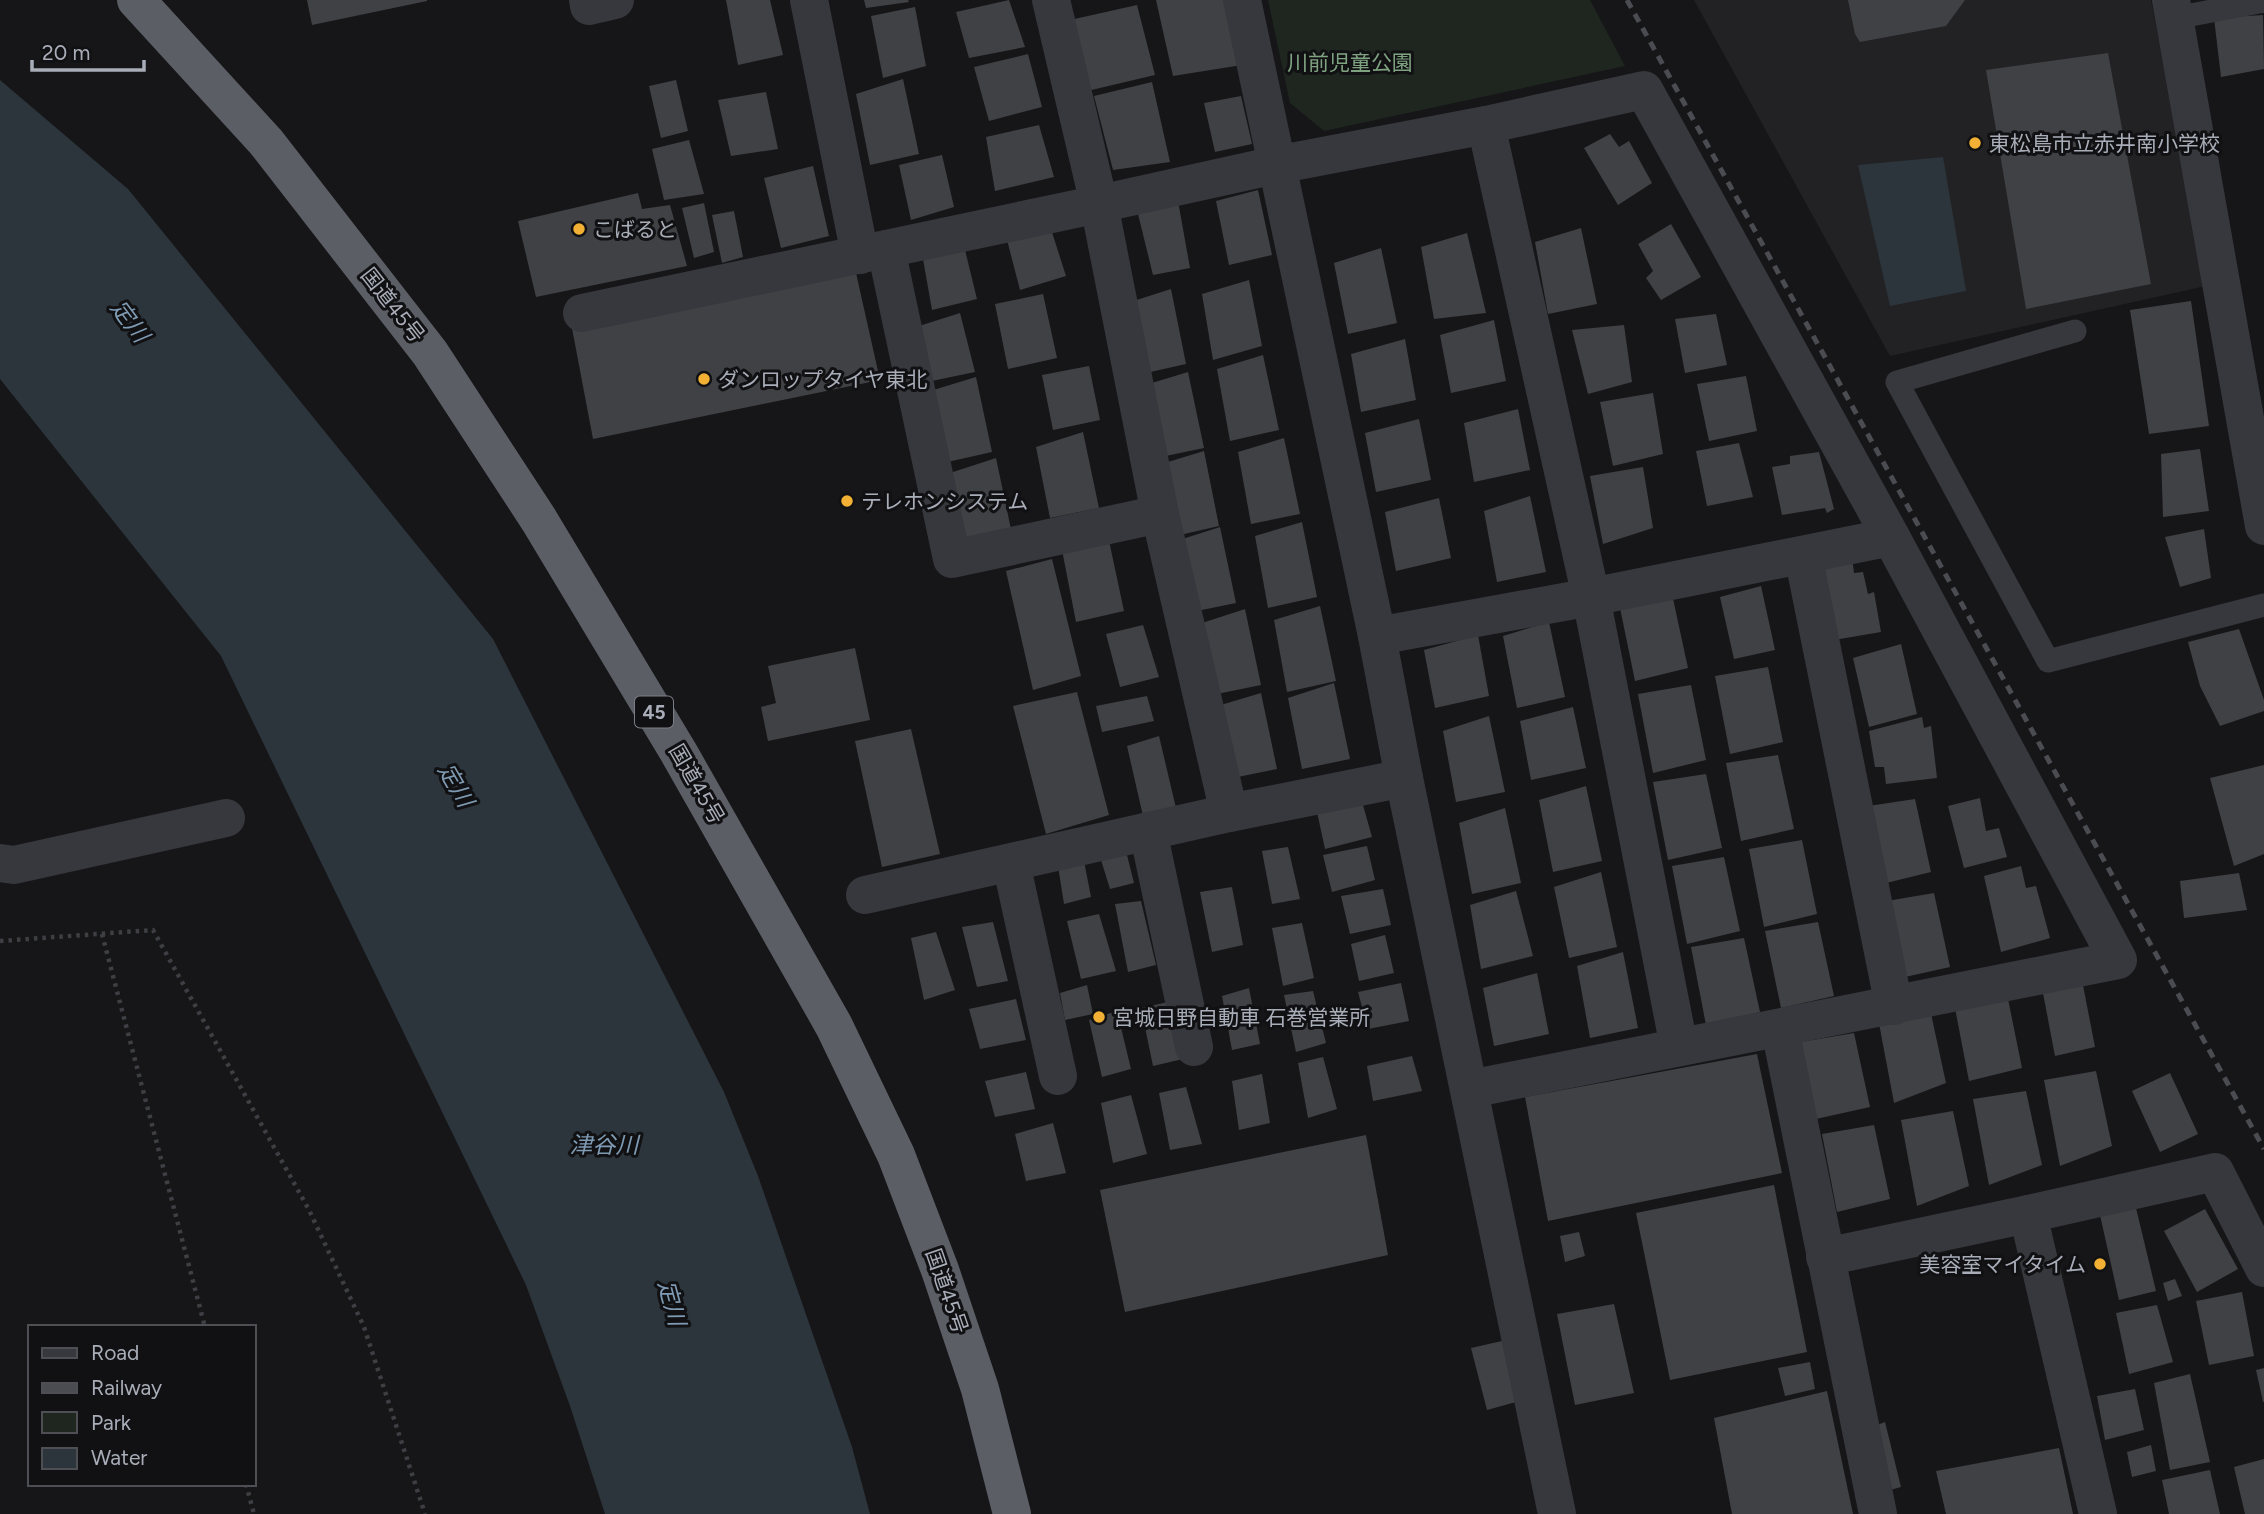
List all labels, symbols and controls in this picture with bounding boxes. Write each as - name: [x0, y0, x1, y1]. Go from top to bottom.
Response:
- scale bar: [32, 28, 144, 72]
- text: 20 m: [42, 40, 90, 65]
- park label: 川前児童公園: [1287, 50, 1413, 75]
- place label: 東松島市立赤井南小学校: [1989, 131, 2220, 156]
- marker: 東松島市立赤井南小学校: [1967, 135, 1983, 151]
- place label: こばると: [593, 217, 677, 242]
- marker: こばると: [571, 221, 587, 237]
- street label: 国道45号: [356, 263, 430, 347]
- water label: 定川: [105, 294, 157, 350]
- place label: ダンロップタイヤ東北: [718, 367, 927, 392]
- marker: ダンロップタイヤ東北: [696, 371, 712, 387]
- place label: テレホンシステム: [861, 489, 1028, 514]
- marker: テレホンシステム: [839, 493, 855, 509]
- road number: 45: [635, 696, 673, 727]
- street label: 国道45号: [664, 740, 730, 828]
- water label: 定川: [432, 758, 481, 815]
- place label: 宮城日野自動車 石巻営業所: [1113, 1005, 1370, 1030]
- marker: 宮城日野自動車 石巻営業所: [1091, 1009, 1107, 1025]
- water label: 津谷川: [570, 1131, 642, 1159]
- street label: 国道45号: [921, 1245, 973, 1337]
- place label: 美容室マイタイム: [1919, 1252, 2086, 1277]
- marker: 美容室マイタイム: [2092, 1256, 2108, 1272]
- water label: 定川: [653, 1277, 692, 1332]
- legend: [28, 1325, 256, 1486]
- text: Road: [91, 1340, 139, 1365]
- text: Railway: [91, 1375, 162, 1400]
- text: Park: [91, 1410, 132, 1435]
- text: Water: [91, 1445, 147, 1470]

